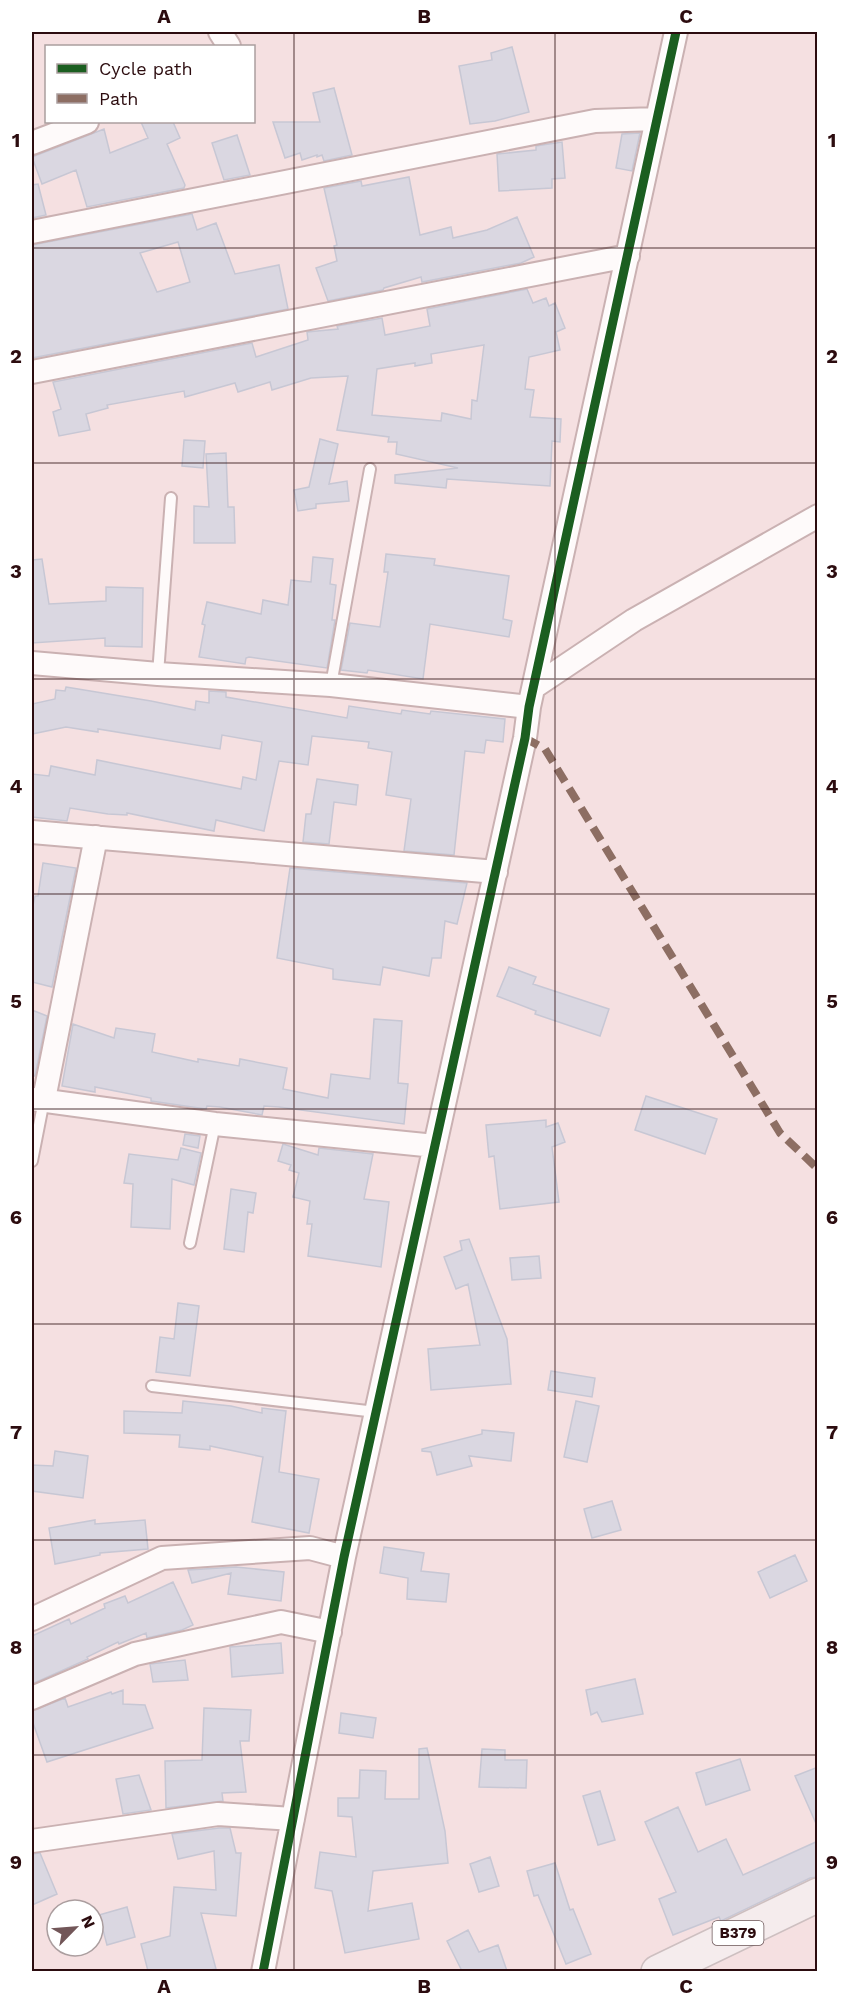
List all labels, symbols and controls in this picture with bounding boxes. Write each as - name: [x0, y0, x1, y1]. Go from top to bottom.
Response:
- text: A: [157, 4, 171, 28]
- text: B: [417, 4, 431, 28]
- text: C: [679, 4, 693, 28]
- legend: [45, 45, 255, 123]
- text: Cycle path: [99, 58, 193, 79]
- text: Path: [99, 88, 139, 109]
- text: 1: [12, 128, 20, 152]
- text: 1: [828, 128, 836, 152]
- text: 2: [10, 344, 22, 368]
- text: 2: [826, 344, 838, 368]
- text: 3: [10, 559, 22, 583]
- text: 3: [826, 559, 838, 583]
- text: 4: [10, 774, 23, 798]
- text: 4: [826, 774, 839, 798]
- text: 5: [10, 989, 22, 1013]
- text: 5: [826, 989, 838, 1013]
- text: 6: [10, 1205, 22, 1229]
- text: 6: [826, 1205, 838, 1229]
- text: 7: [10, 1420, 22, 1444]
- text: 7: [826, 1420, 838, 1444]
- text: 8: [10, 1635, 22, 1659]
- text: 8: [826, 1635, 838, 1659]
- text: 9: [10, 1850, 22, 1874]
- text: 9: [826, 1850, 838, 1874]
- north arrow: [45, 1898, 105, 1958]
- text: N: [77, 1912, 99, 1931]
- road number: B379: [712, 1921, 764, 1945]
- text: A: [157, 1974, 171, 1998]
- text: B: [417, 1974, 431, 1998]
- text: C: [679, 1974, 693, 1998]

